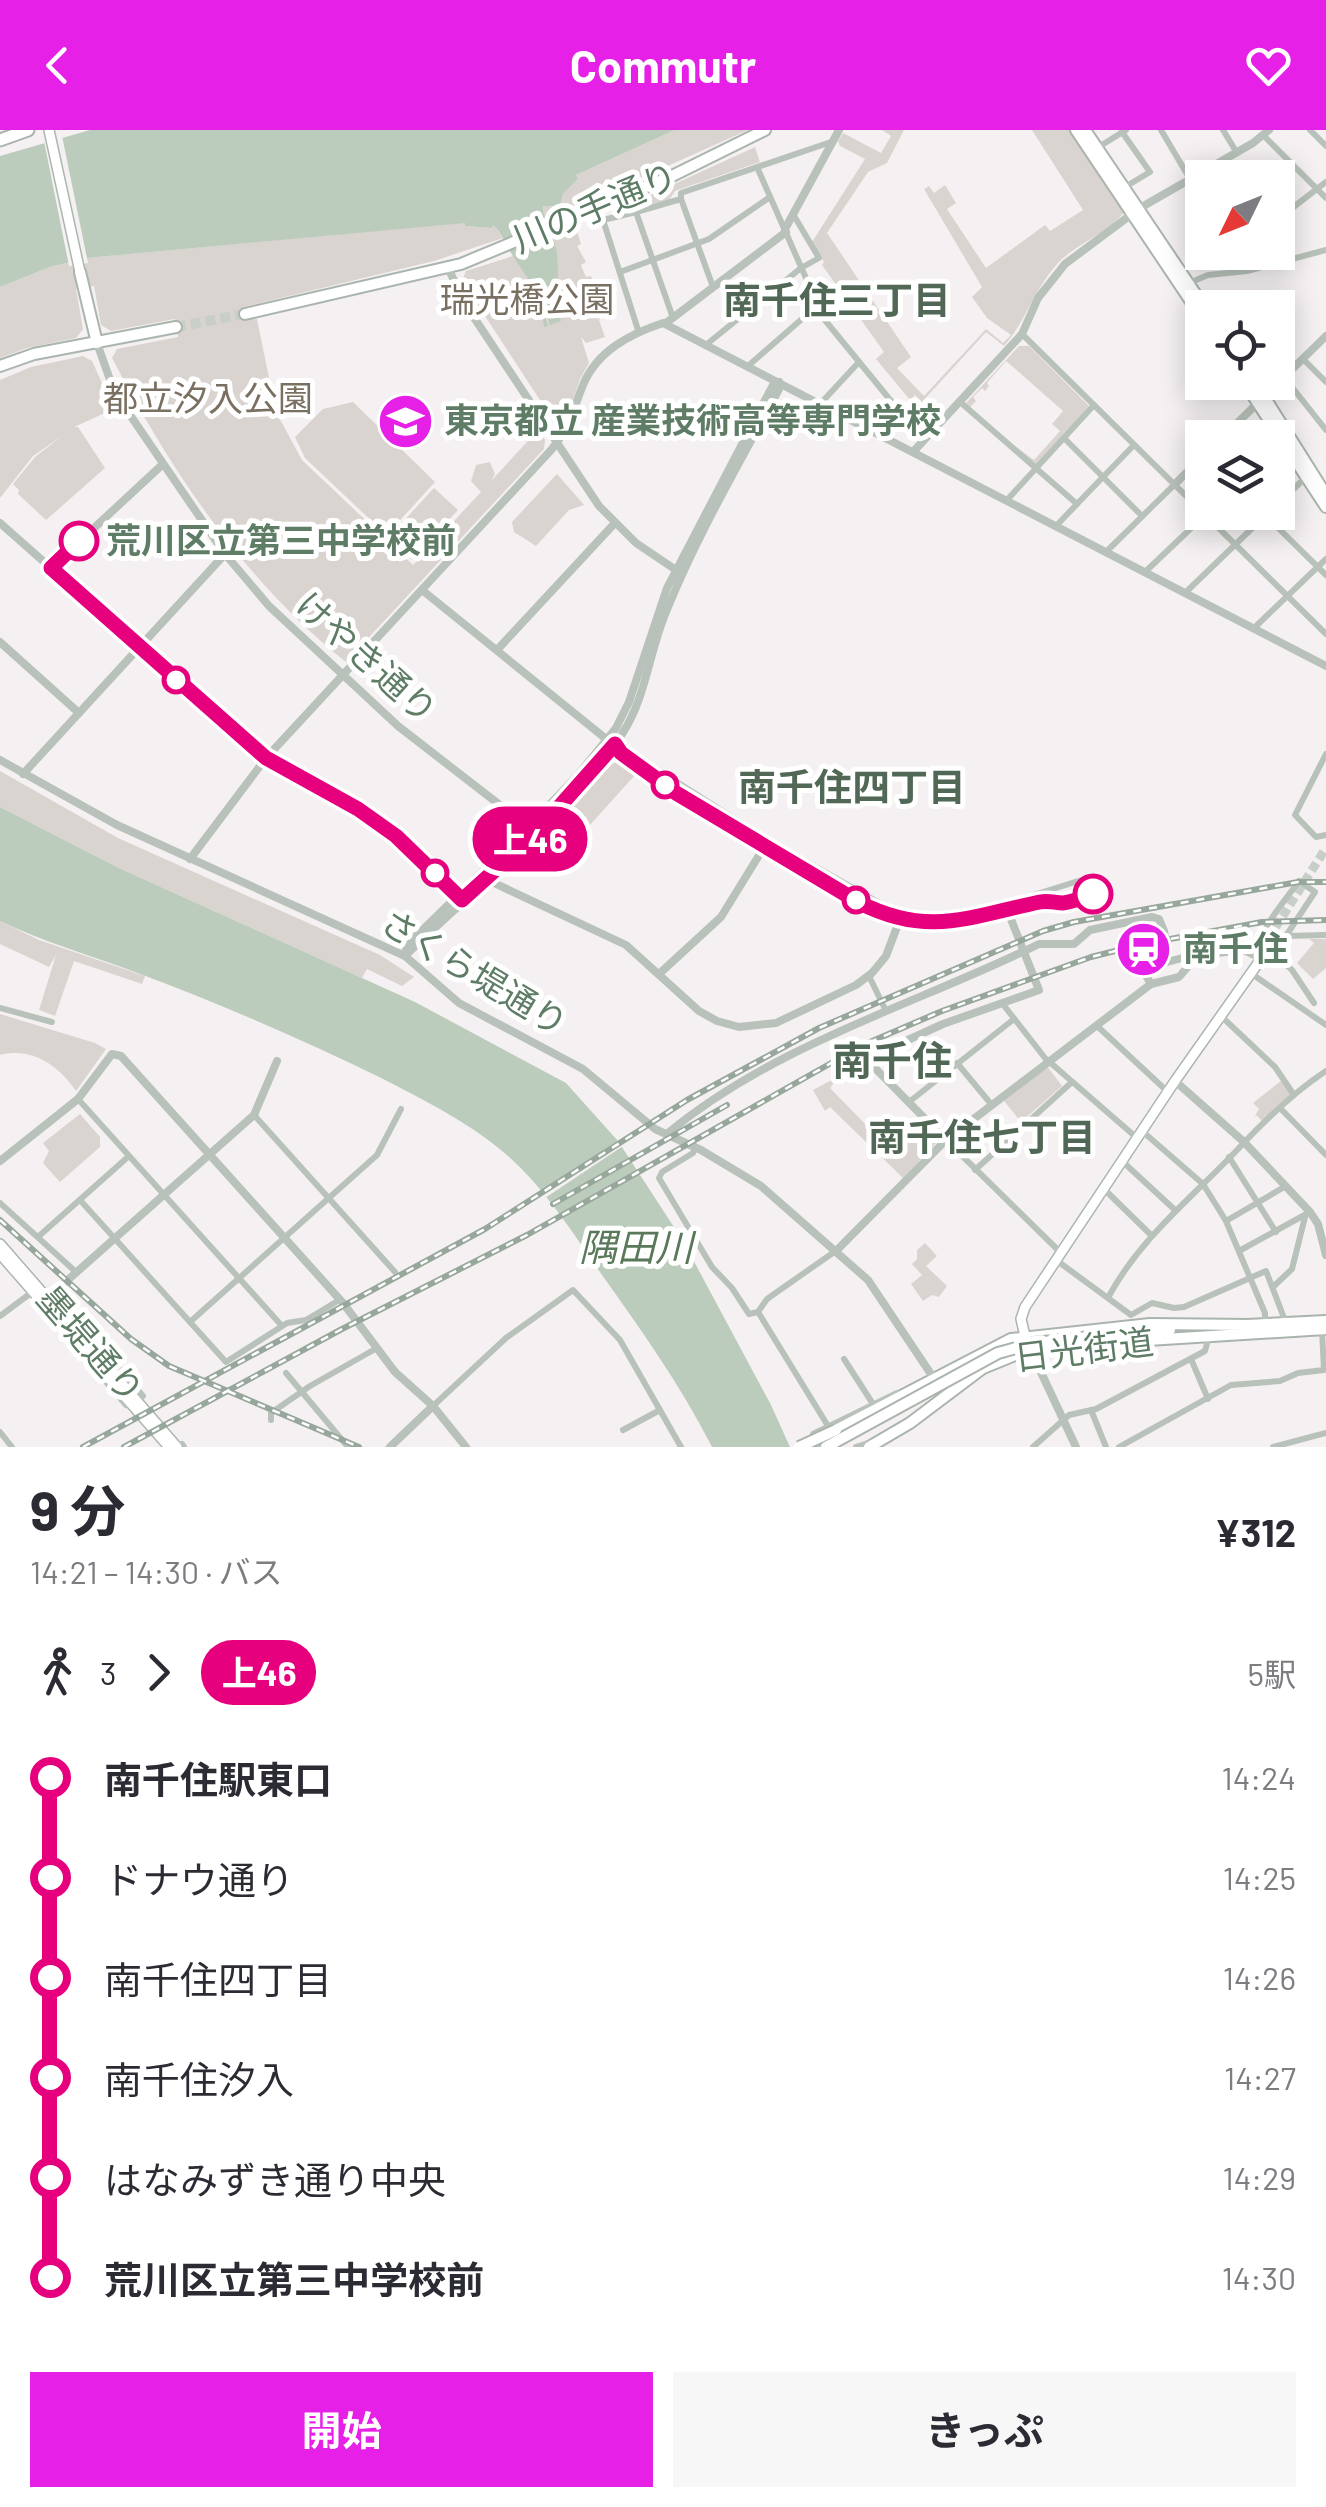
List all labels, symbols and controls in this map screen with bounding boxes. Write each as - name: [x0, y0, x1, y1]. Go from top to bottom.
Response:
- icon: back: [30, 38, 85, 93]
- text: Commutr: [570, 38, 756, 92]
- icon: heart: [1241, 38, 1296, 93]
- street label: 川の手通り: [505, 153, 683, 260]
- north arrow: [1185, 160, 1295, 270]
- map controls: [1185, 160, 1295, 530]
- district label: 南千住三丁目: [723, 276, 951, 322]
- park label: 瑞光橋公園: [439, 277, 615, 319]
- button: locate: [1185, 290, 1295, 400]
- park label: 都立汐入公園: [103, 376, 313, 418]
- school or university icon: 東京都立 産業技術高等専門学校: [375, 391, 435, 451]
- place label: 東京都立 産業技術高等専門学校: [444, 398, 941, 440]
- button: layers: [1185, 420, 1295, 530]
- place label: 荒川区立第三中学校前: [106, 518, 456, 560]
- marker: 荒川区立第三中学校前: [60, 522, 98, 560]
- street label: けやき通り: [288, 582, 446, 731]
- unlabelled marker: [163, 667, 189, 693]
- district label: 南千住四丁目: [738, 763, 966, 809]
- unlabelled marker: [652, 772, 678, 798]
- line badge: 上46: [472, 806, 588, 872]
- text: 上46: [493, 818, 567, 860]
- unlabelled marker: [422, 860, 448, 886]
- unlabelled marker: [1074, 875, 1112, 913]
- unlabelled marker: [843, 887, 869, 913]
- street label: さくら堤通り: [374, 899, 576, 1043]
- station icon: 南千住: [1114, 919, 1174, 979]
- place label: 南千住: [1183, 926, 1288, 968]
- district label: 南千住: [832, 1035, 952, 1083]
- district label: 南千住七丁目: [868, 1113, 1096, 1159]
- water label: 隅田川: [579, 1223, 697, 1269]
- street label: 墨堤通り: [30, 1277, 153, 1410]
- street label: 日光街道: [1012, 1319, 1156, 1377]
- text: 9 分: [30, 1476, 125, 1542]
- text: ¥312: [1215, 1509, 1296, 1555]
- text: 14:21 – 14:30 · バス: [30, 1552, 283, 1590]
- icon: walk: [30, 1645, 85, 1700]
- icon: forward: [131, 1645, 186, 1700]
- text: 上46: [221, 1651, 296, 1693]
- text: 3: [100, 1653, 116, 1691]
- text: 5駅: [1248, 1654, 1296, 1692]
- text: 南千住駅東口: [104, 1756, 332, 1802]
- text: 14:24: [1222, 1758, 1296, 1796]
- text: ドナウ通り: [104, 1856, 294, 1902]
- text: 14:25: [1223, 1858, 1296, 1896]
- text: 南千住四丁目: [104, 1956, 332, 2002]
- text: 14:26: [1223, 1958, 1296, 1996]
- text: 南千住汐入: [104, 2056, 294, 2102]
- text: 14:27: [1224, 2058, 1296, 2096]
- text: はなみずき通り中央: [104, 2156, 446, 2202]
- text: 14:29: [1222, 2158, 1296, 2196]
- text: 荒川区立第三中学校前: [104, 2256, 484, 2302]
- text: 14:30: [1222, 2258, 1296, 2296]
- button: 開始: [30, 2372, 653, 2487]
- button: きっぷ: [673, 2372, 1296, 2487]

